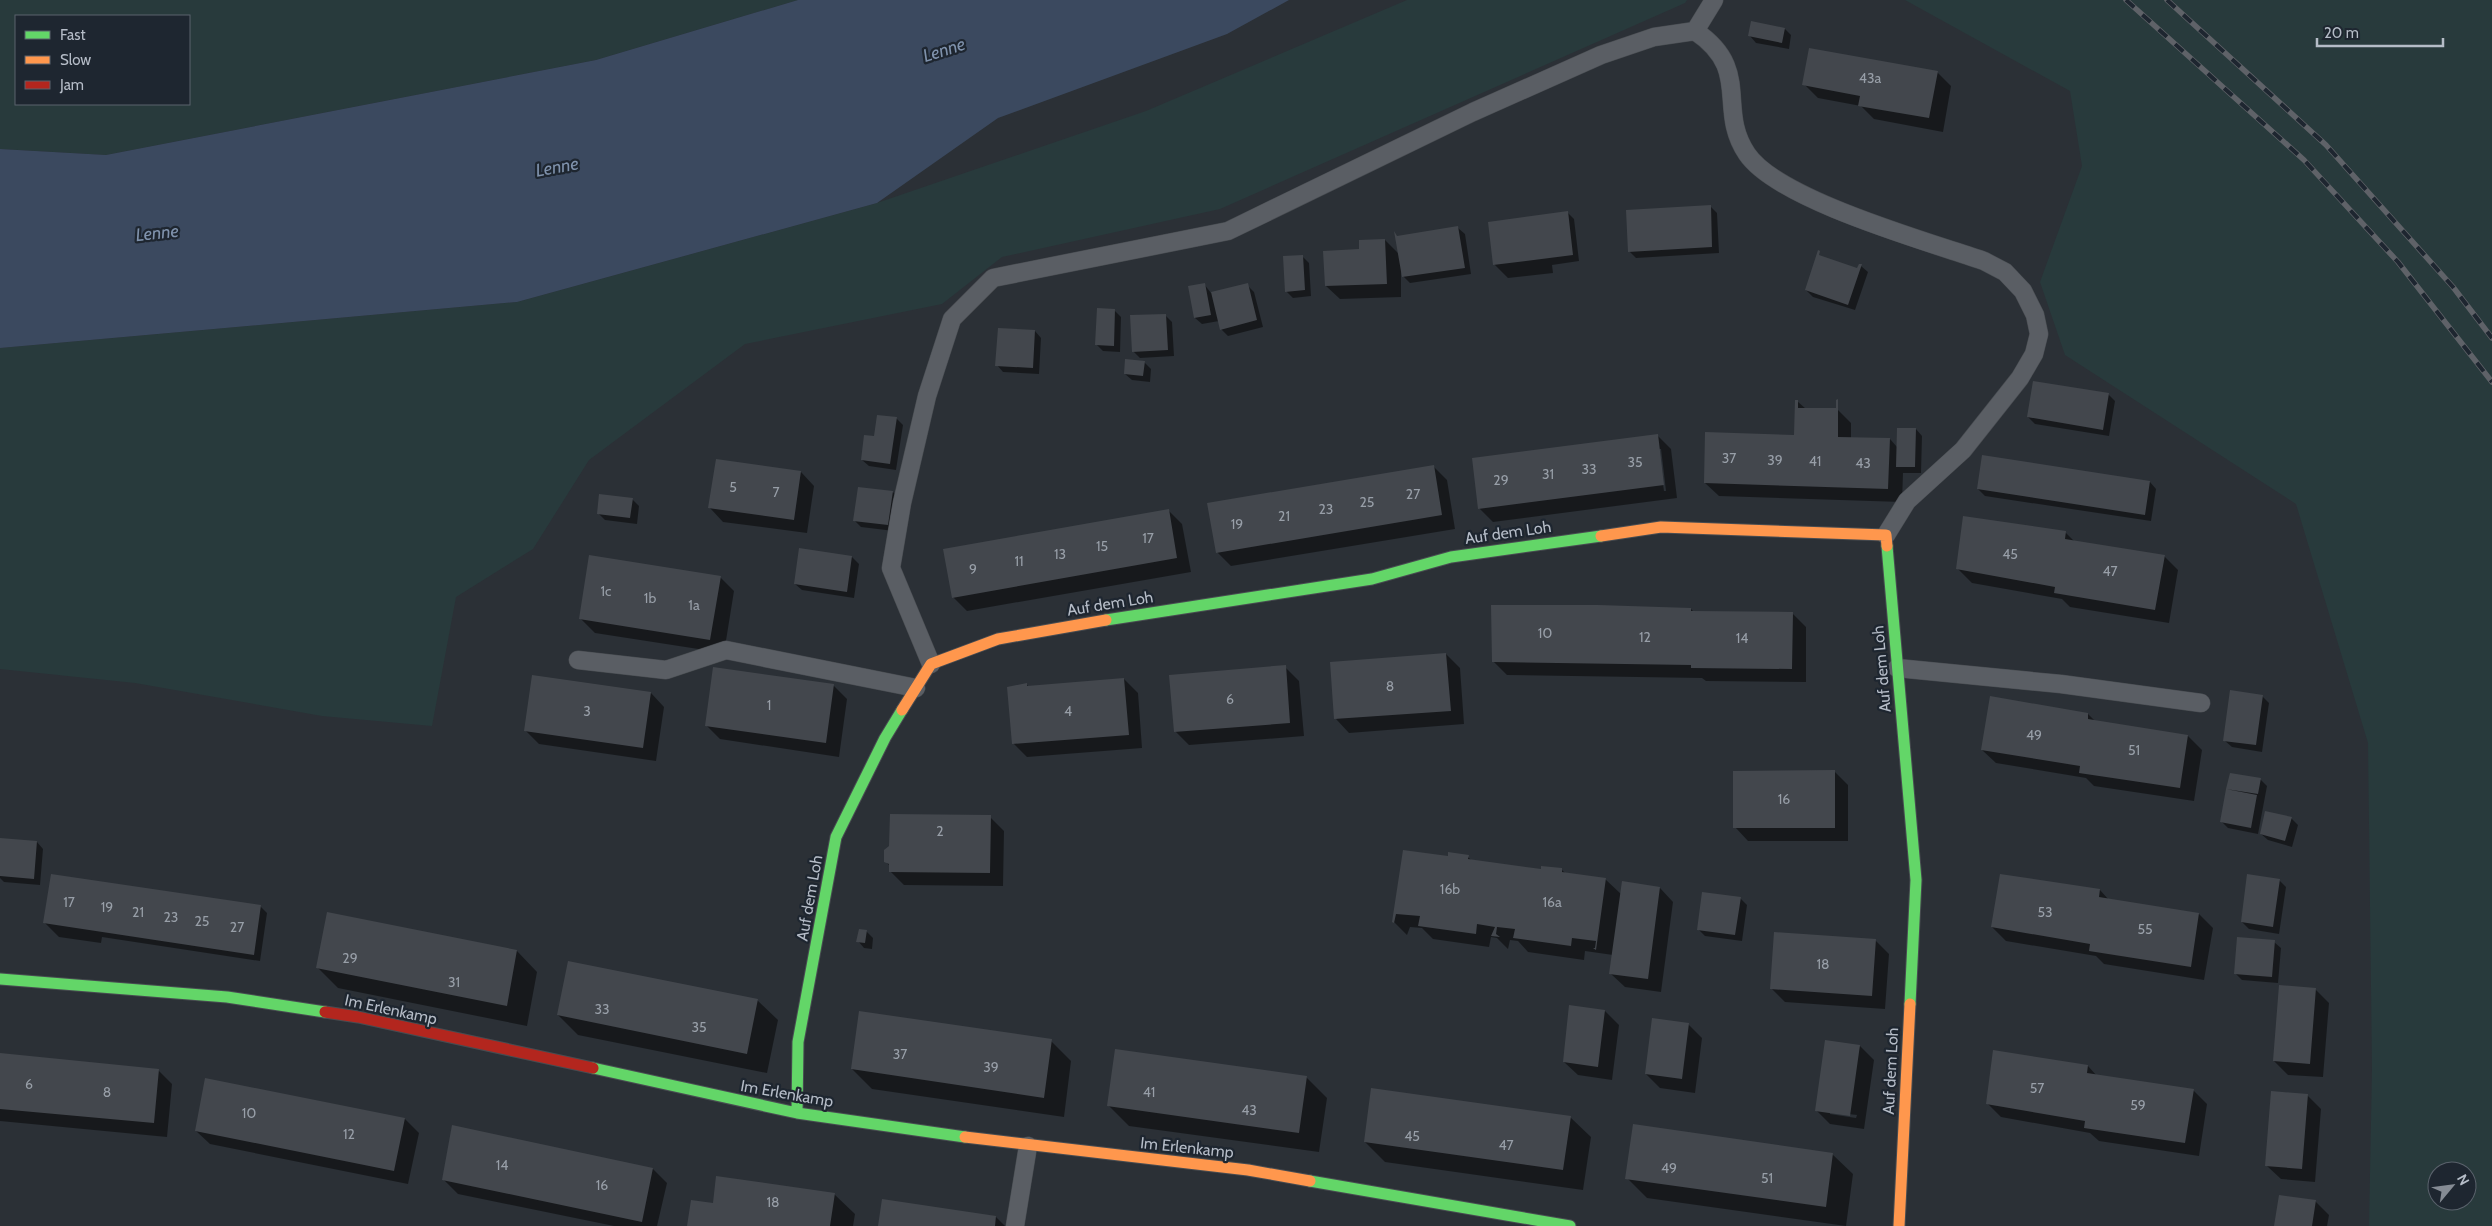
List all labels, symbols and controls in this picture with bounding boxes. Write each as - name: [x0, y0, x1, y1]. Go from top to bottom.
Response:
- legend: [15, 15, 190, 105]
- scale bar: [2317, 15, 2443, 47]
- text: 20 m: [2324, 24, 2359, 42]
- text: Fast: [60, 26, 85, 44]
- water label: Lenne: [920, 33, 968, 67]
- text: Slow: [60, 51, 91, 69]
- house number: 43a: [1859, 69, 1881, 87]
- text: Jam: [59, 76, 84, 94]
- water label: Lenne: [534, 152, 580, 182]
- water label: Lenne: [134, 220, 180, 246]
- house number: 37: [1722, 449, 1736, 467]
- house number: 39: [1767, 451, 1783, 469]
- house number: 41: [1809, 452, 1821, 470]
- house number: 35: [1627, 453, 1643, 471]
- house number: 43: [1855, 454, 1871, 472]
- house number: 33: [1581, 460, 1597, 478]
- house number: 31: [1542, 465, 1554, 483]
- house number: 29: [1493, 471, 1509, 489]
- house number: 5: [729, 478, 737, 496]
- house number: 7: [772, 483, 780, 501]
- house number: 27: [1406, 485, 1420, 503]
- house number: 25: [1360, 493, 1374, 511]
- house number: 23: [1319, 500, 1333, 518]
- house number: 21: [1278, 507, 1290, 525]
- house number: 19: [1231, 515, 1243, 533]
- street label: Auf dem Loh: [1464, 517, 1552, 548]
- house number: 17: [1142, 529, 1154, 547]
- house number: 15: [1096, 537, 1108, 555]
- house number: 13: [1054, 545, 1066, 563]
- house number: 45: [2002, 545, 2018, 563]
- house number: 11: [1014, 552, 1024, 570]
- house number: 9: [969, 560, 977, 578]
- house number: 47: [2102, 562, 2118, 580]
- house number: 1c: [601, 582, 611, 600]
- street label: Auf dem Loh: [1066, 587, 1155, 620]
- house number: 1b: [644, 589, 656, 607]
- house number: 1a: [688, 596, 700, 614]
- house number: 10: [1538, 624, 1552, 642]
- street label: Auf dem Loh: [1868, 625, 1895, 713]
- house number: 12: [1639, 628, 1651, 646]
- house number: 14: [1736, 629, 1748, 647]
- house number: 8: [1386, 677, 1394, 695]
- house number: 6: [1226, 690, 1234, 708]
- house number: 1: [767, 696, 771, 714]
- house number: 3: [583, 702, 591, 720]
- house number: 4: [1064, 702, 1072, 720]
- house number: 49: [2026, 726, 2042, 744]
- house number: 51: [2128, 741, 2140, 759]
- house number: 16: [1778, 790, 1790, 808]
- house number: 2: [936, 822, 944, 840]
- street label: Auf dem Loh: [793, 854, 826, 943]
- house number: 16b: [1440, 880, 1460, 898]
- house number: 17: [63, 893, 75, 911]
- house number: 16a: [1542, 893, 1562, 911]
- house number: 19: [101, 898, 113, 916]
- house number: 21: [132, 903, 144, 921]
- house number: 53: [2037, 903, 2053, 921]
- house number: 23: [164, 908, 178, 926]
- house number: 25: [195, 912, 209, 930]
- house number: 27: [230, 918, 244, 936]
- house number: 55: [2137, 920, 2153, 938]
- house number: 29: [342, 949, 358, 967]
- house number: 18: [1816, 955, 1830, 973]
- house number: 31: [448, 973, 460, 991]
- street label: Im Erlenkamp: [343, 990, 439, 1029]
- house number: 33: [594, 1000, 610, 1018]
- house number: 35: [691, 1018, 707, 1036]
- street label: Auf dem Loh: [1879, 1027, 1902, 1115]
- house number: 37: [893, 1045, 907, 1063]
- house number: 39: [983, 1058, 999, 1076]
- house number: 6: [25, 1075, 33, 1093]
- street label: Im Erlenkamp: [739, 1076, 835, 1111]
- house number: 57: [2030, 1079, 2044, 1097]
- house number: 8: [103, 1083, 111, 1101]
- house number: 41: [1143, 1083, 1155, 1101]
- house number: 59: [2130, 1096, 2146, 1114]
- house number: 43: [1241, 1101, 1257, 1119]
- house number: 10: [242, 1104, 256, 1122]
- house number: 12: [343, 1125, 355, 1143]
- house number: 45: [1404, 1127, 1420, 1145]
- street label: Im Erlenkamp: [1139, 1133, 1235, 1162]
- house number: 47: [1498, 1136, 1514, 1154]
- house number: 14: [496, 1156, 508, 1174]
- house number: 49: [1661, 1159, 1677, 1177]
- north arrow: [2427, 1161, 2477, 1211]
- house number: 51: [1761, 1169, 1773, 1187]
- text: N: [2453, 1171, 2474, 1188]
- house number: 16: [596, 1176, 608, 1194]
- house number: 18: [766, 1193, 780, 1211]

